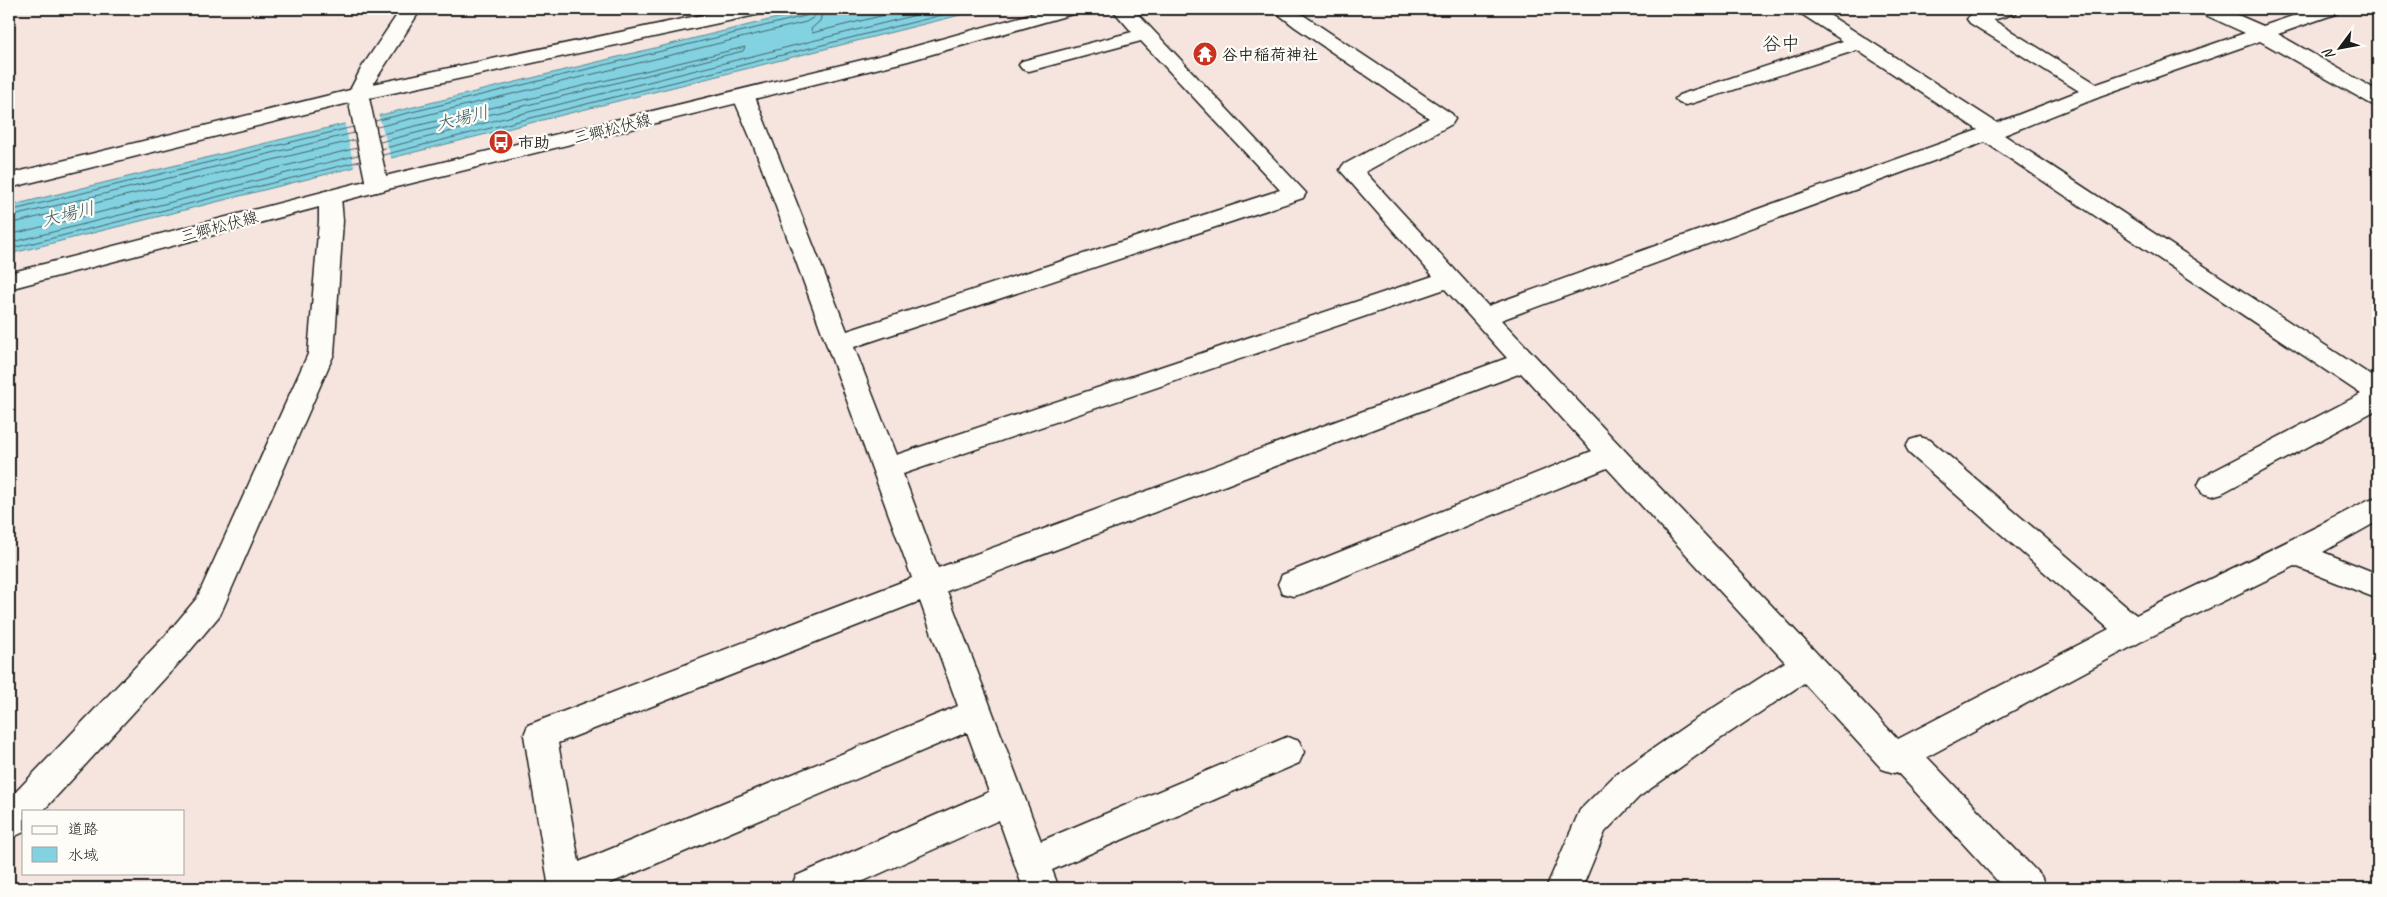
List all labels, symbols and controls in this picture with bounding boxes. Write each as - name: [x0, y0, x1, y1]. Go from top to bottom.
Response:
- north arrow: [2314, 22, 2364, 72]
- district label: 谷中: [1762, 32, 1800, 56]
- temple icon: 谷中稲荷神社: [1192, 41, 1218, 67]
- text: N: [2319, 44, 2339, 63]
- place label: 谷中稲荷神社: [1222, 45, 1318, 65]
- water label: 大場川: [433, 101, 491, 135]
- street label: 三郷松伏線: [571, 110, 653, 148]
- bus stop icon: 市助: [488, 129, 514, 155]
- place label: 市助: [518, 133, 550, 153]
- water label: 大場川: [39, 197, 97, 231]
- street label: 三郷松伏線: [178, 207, 260, 247]
- legend: [22, 810, 185, 874]
- text: 道路: [68, 820, 98, 839]
- text: 水域: [68, 846, 98, 865]

